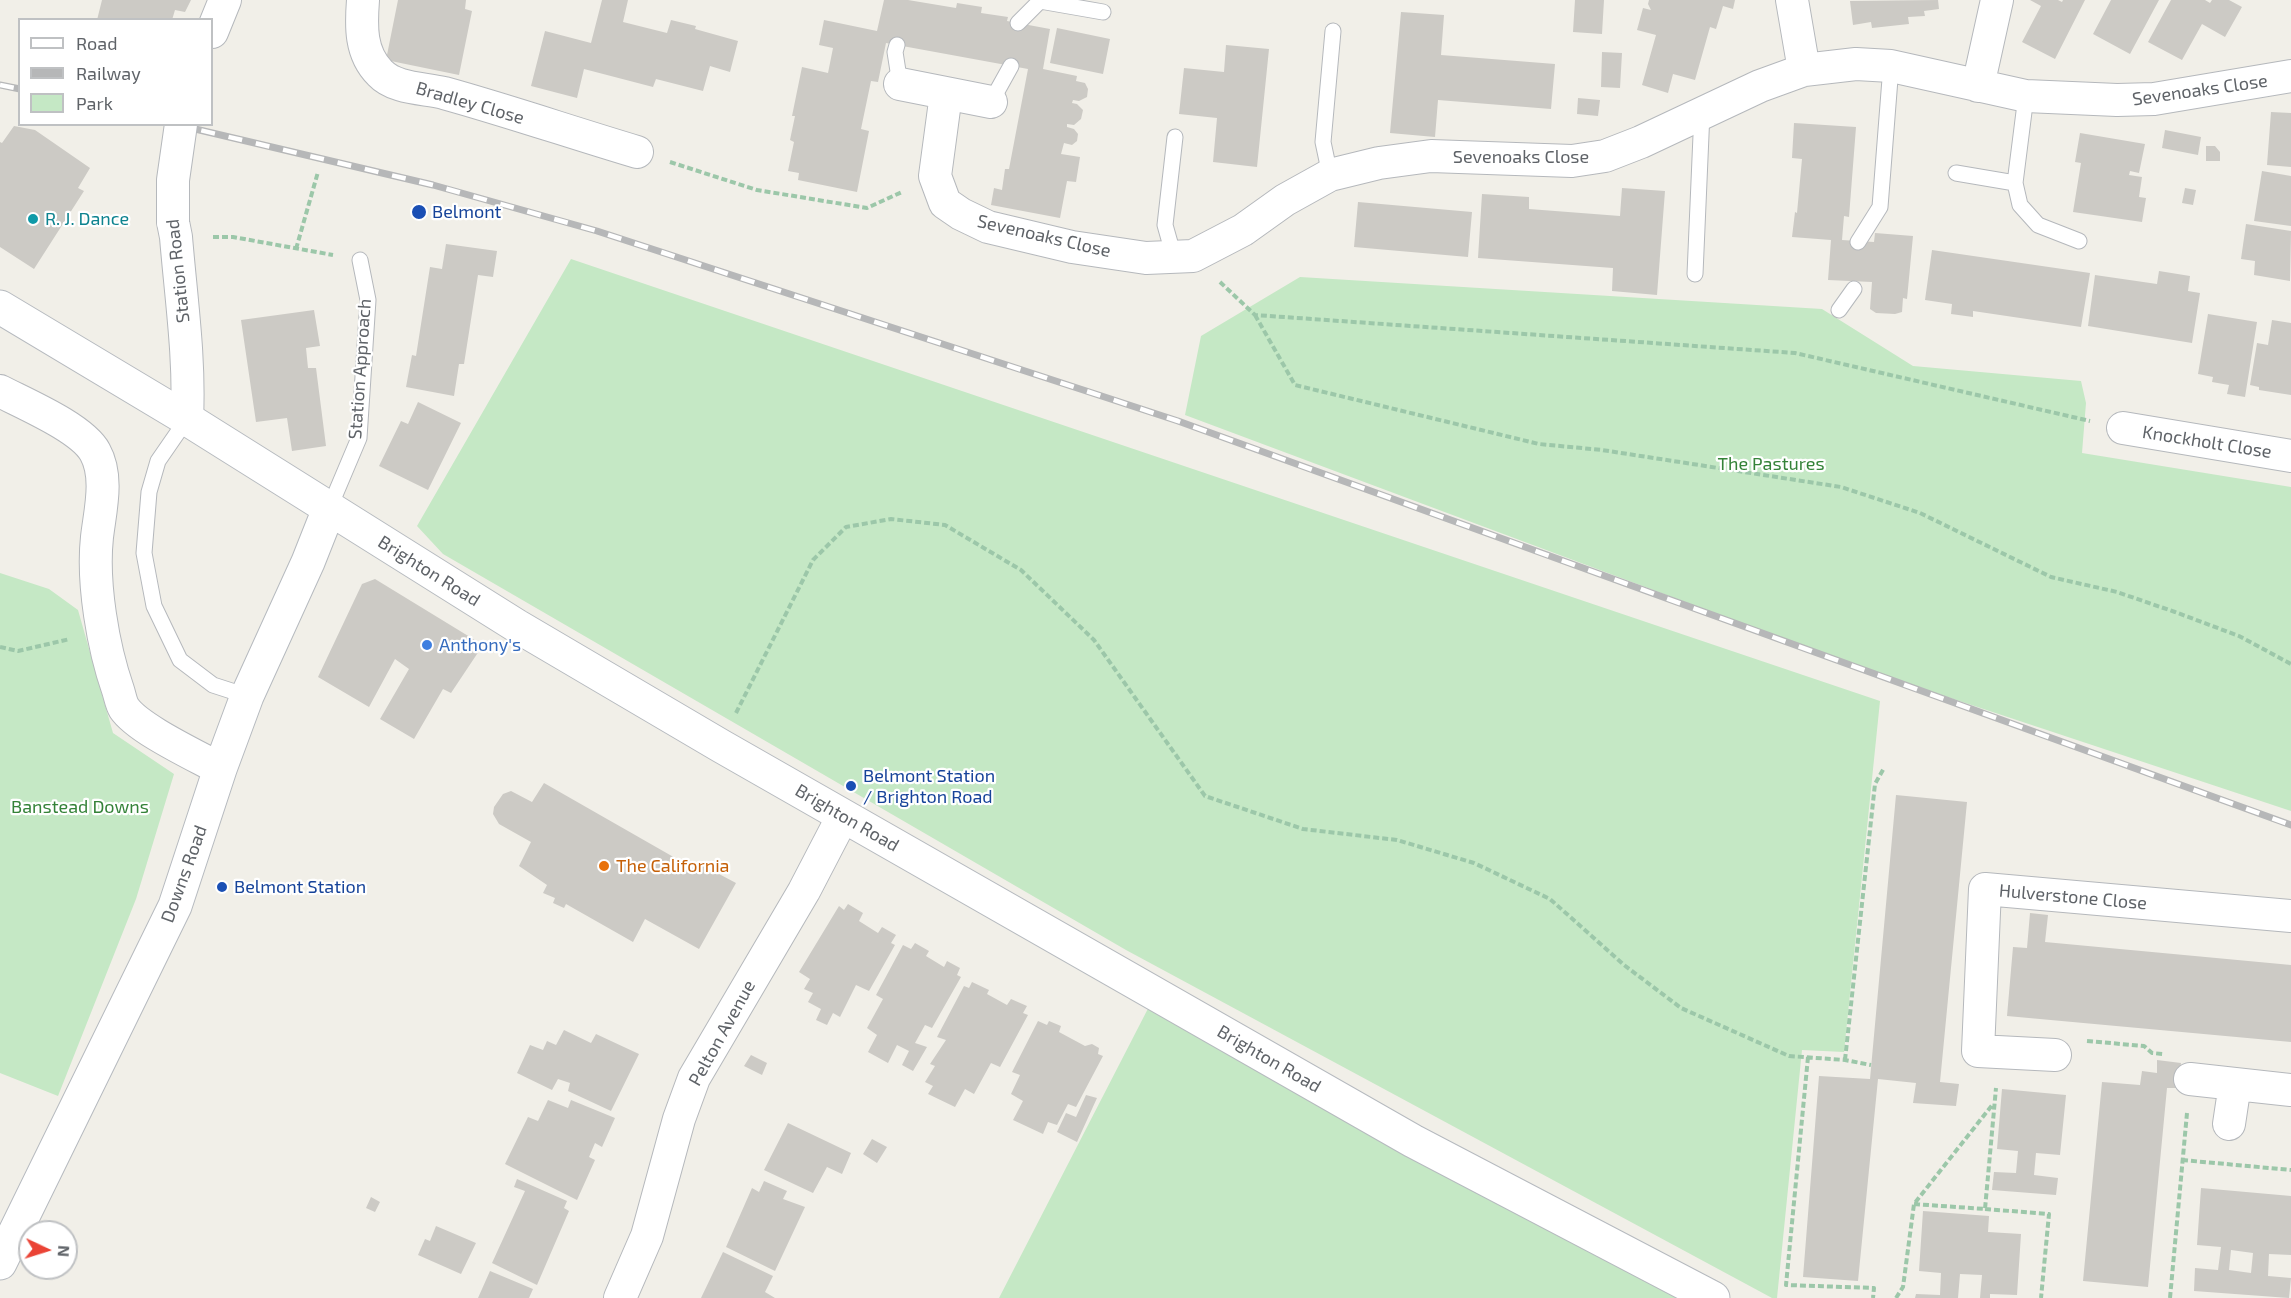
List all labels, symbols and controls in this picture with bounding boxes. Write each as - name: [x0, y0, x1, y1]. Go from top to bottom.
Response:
- legend: [18, 18, 213, 126]
- text: Road: [76, 32, 117, 54]
- text: Railway: [76, 62, 141, 84]
- street label: Sevenoaks Close: [2131, 70, 2269, 110]
- street label: Bradley Close: [413, 77, 527, 129]
- text: Park: [76, 92, 113, 114]
- street label: Sevenoaks Close: [1453, 146, 1589, 168]
- place label: Belmont: [432, 201, 501, 223]
- marker: Belmont: [410, 203, 428, 221]
- place label: R. J. Dance: [45, 208, 129, 230]
- street label: Sevenoaks Close: [975, 210, 1113, 262]
- marker: R. J. Dance: [26, 212, 40, 226]
- street label: Station Road: [162, 218, 194, 324]
- street label: Station Approach: [344, 298, 376, 440]
- street label: Knockholt Close: [2141, 421, 2273, 463]
- park label: The Pastures: [1717, 453, 1825, 475]
- street label: Brighton Road: [374, 531, 484, 611]
- place label: Anthony's: [439, 634, 521, 656]
- marker: Anthony's: [420, 638, 434, 652]
- place label: Belmont Station / Brighton Road: [863, 765, 995, 808]
- marker: Belmont Station / Brighton Road: [844, 779, 858, 793]
- street label: Brighton Road: [791, 780, 903, 856]
- park label: Banstead Downs: [11, 796, 149, 818]
- street label: Downs Road: [156, 822, 212, 926]
- place label: The California: [616, 855, 729, 877]
- marker: The California: [597, 859, 611, 873]
- place label: Belmont Station: [234, 876, 366, 898]
- marker: Belmont Station: [215, 880, 229, 894]
- street label: Hulverstone Close: [1998, 880, 2148, 914]
- street label: Pelton Avenue: [684, 976, 760, 1090]
- street label: Brighton Road: [1213, 1021, 1325, 1097]
- north arrow: [18, 1220, 78, 1280]
- text: N: [55, 1245, 74, 1258]

